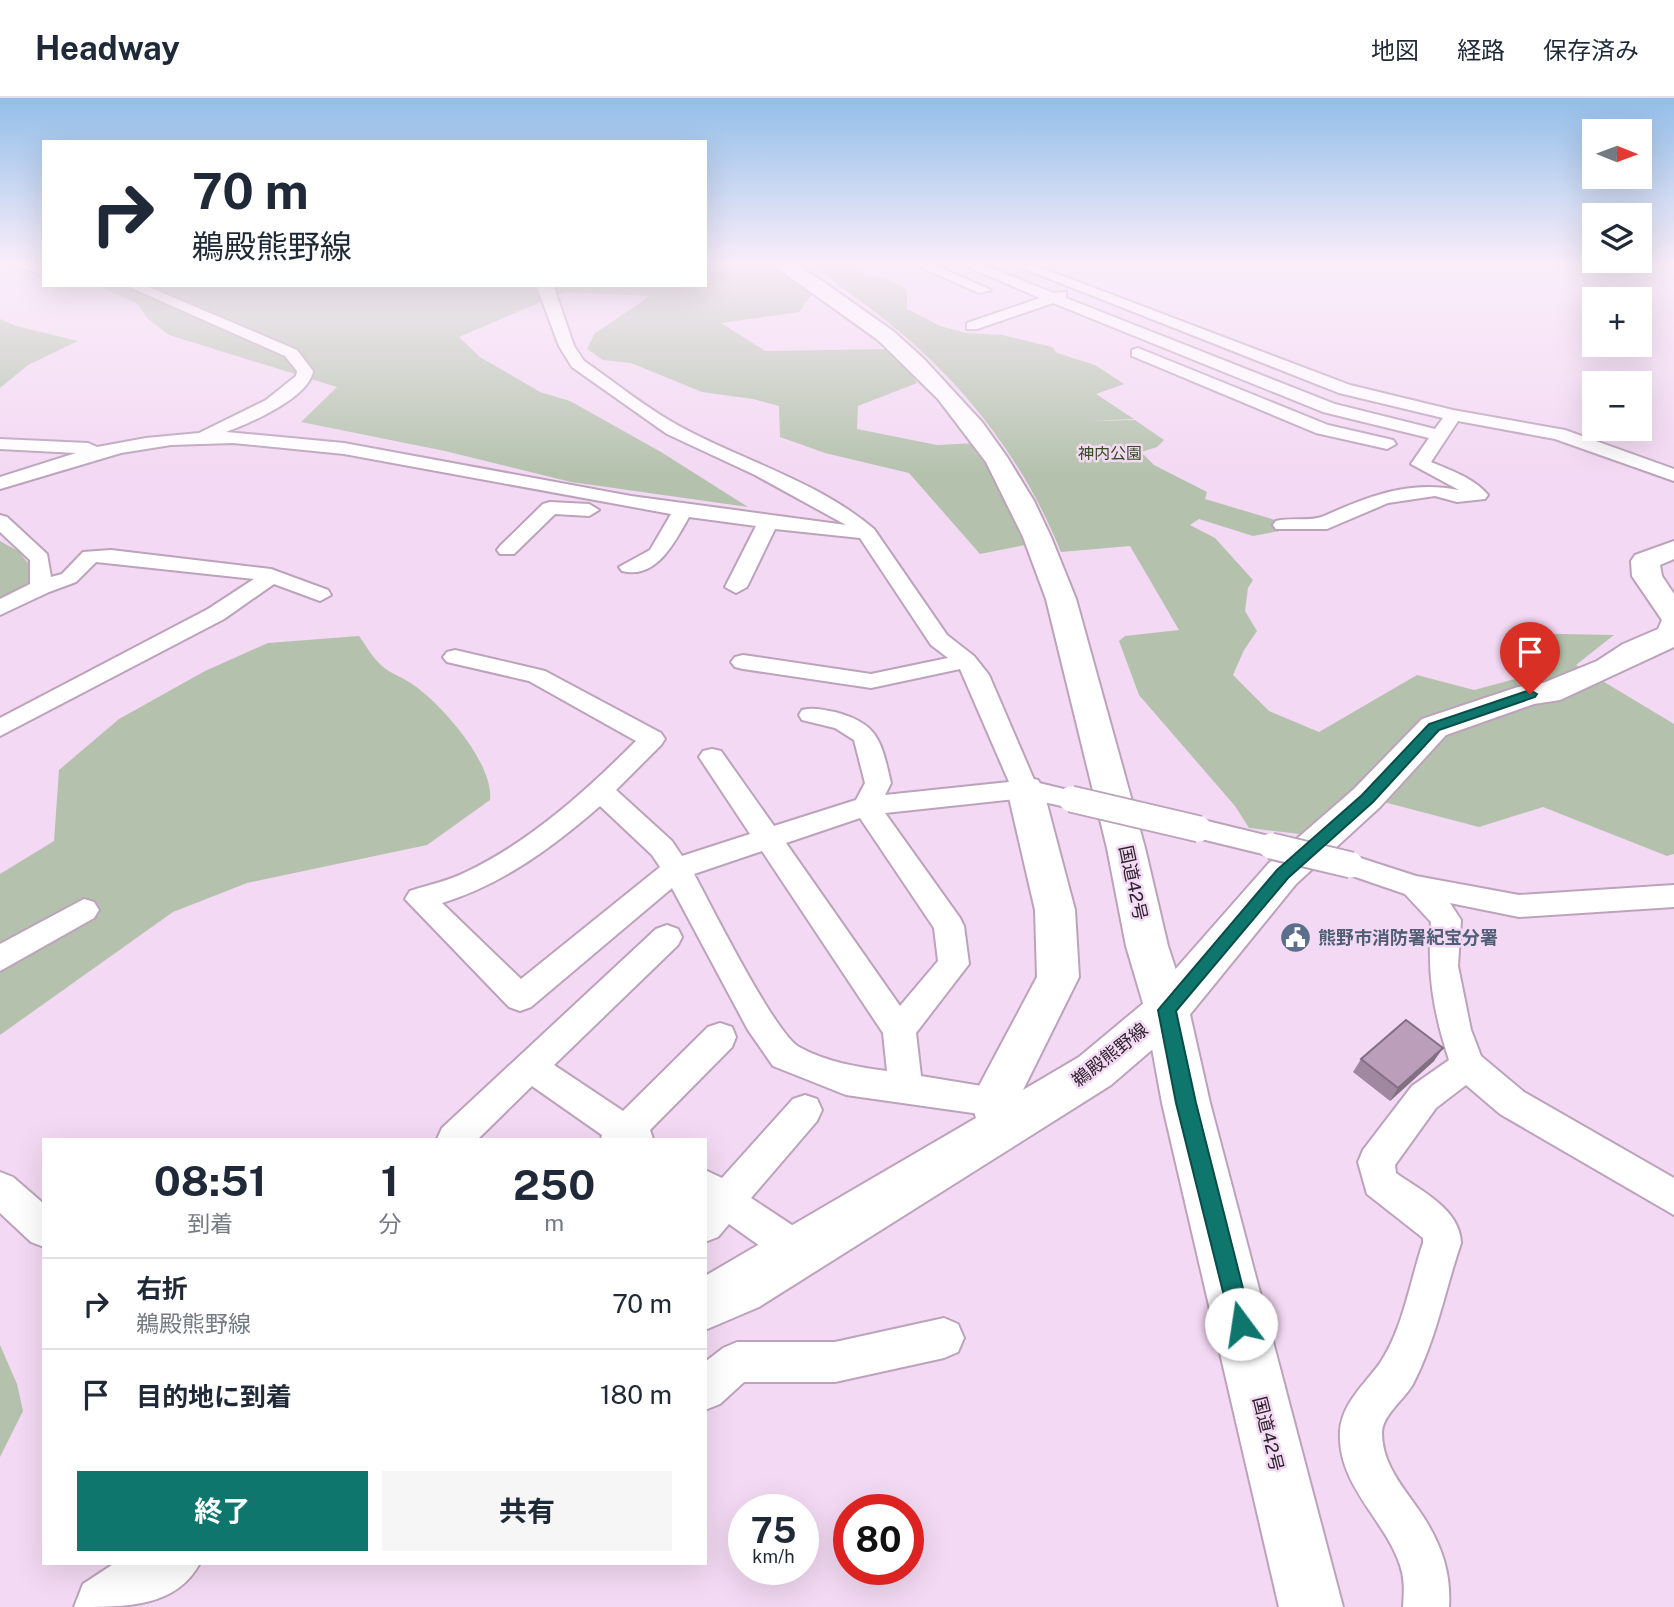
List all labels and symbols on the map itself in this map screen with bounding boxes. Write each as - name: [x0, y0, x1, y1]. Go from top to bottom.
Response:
- north arrow: [1582, 119, 1652, 189]
- park label: 神内公園: [1078, 444, 1142, 463]
- pin: [1500, 622, 1560, 694]
- street label: 国道42号: [1115, 844, 1152, 922]
- public building icon: 熊野市消防署紀宝分署: [1278, 921, 1312, 955]
- place label: 熊野市消防署紀宝分署: [1318, 927, 1498, 948]
- street label: 鵜殿熊野線: [1068, 1019, 1152, 1091]
- position arrow: [1204, 1287, 1278, 1361]
- street label: 国道42号: [1249, 1394, 1288, 1473]
- speed limit sign: 80: [833, 1494, 924, 1585]

